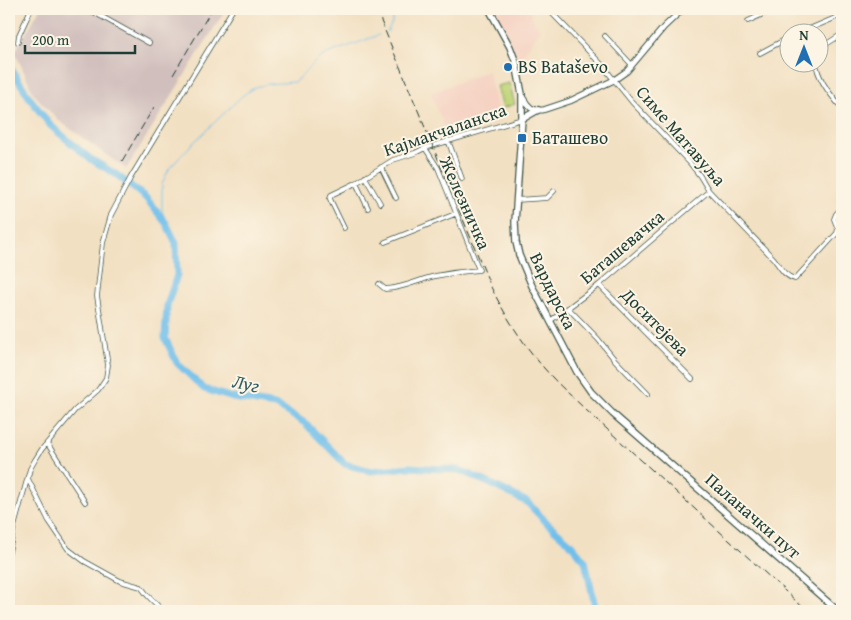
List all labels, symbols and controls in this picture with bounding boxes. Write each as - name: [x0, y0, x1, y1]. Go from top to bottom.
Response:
- scale bar: [25, 22, 135, 54]
- north arrow: [778, 22, 828, 72]
- text: N: [799, 25, 809, 45]
- text: 200 m: [32, 29, 70, 50]
- place label: BS Bataševo: [518, 53, 608, 80]
- marker: BS Bataševo: [502, 61, 514, 73]
- street label: Симе Матавуља: [630, 79, 733, 192]
- street label: Кајмакчаланска: [380, 96, 510, 163]
- place label: Баташево: [532, 124, 608, 151]
- marker: Баташево: [516, 132, 528, 144]
- street label: Железничка: [433, 151, 498, 254]
- street label: Баташевачка: [574, 203, 670, 290]
- street label: Вардарска: [523, 248, 584, 334]
- street label: Доситејева: [614, 281, 696, 362]
- water label: Луг: [230, 367, 262, 399]
- street label: Паланачки пут: [699, 466, 807, 565]

